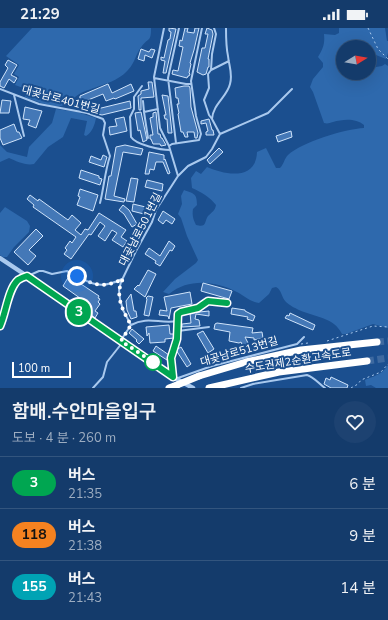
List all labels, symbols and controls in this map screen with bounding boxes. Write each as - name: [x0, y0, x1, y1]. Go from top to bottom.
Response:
- text: 21:29: [20, 4, 60, 24]
- north arrow: [336, 40, 376, 80]
- map controls: [336, 40, 376, 80]
- street label: 대곶남로401번길: [20, 82, 102, 117]
- street label: 대곶남로501번길: [115, 190, 165, 269]
- your location: [67, 266, 87, 286]
- line badge: 3: [66, 299, 92, 325]
- text: 3: [75, 302, 83, 321]
- street label: 대곶남로513번길: [198, 333, 280, 370]
- street label: 수도권제2순환고속도로: [244, 345, 352, 376]
- unlabelled marker: [144, 353, 162, 371]
- scale bar: [12, 360, 71, 379]
- text: 100 m: [18, 361, 50, 376]
- text: 함배.수안마을입구: [12, 399, 156, 425]
- button: heart: [334, 401, 376, 443]
- text: 도보 · 4 분 · 260 m: [12, 429, 116, 447]
- text: 버스: [68, 465, 96, 485]
- text: 3: [30, 473, 38, 492]
- text: 6 분: [349, 474, 376, 494]
- text: 21:35: [68, 485, 102, 503]
- text: 버스: [68, 517, 96, 537]
- text: 118: [21, 525, 47, 544]
- text: 9 분: [349, 526, 376, 546]
- text: 21:38: [68, 537, 102, 555]
- text: 버스: [68, 569, 96, 589]
- text: 155: [21, 577, 47, 596]
- text: 14 분: [340, 578, 376, 598]
- text: 21:43: [68, 589, 102, 607]

